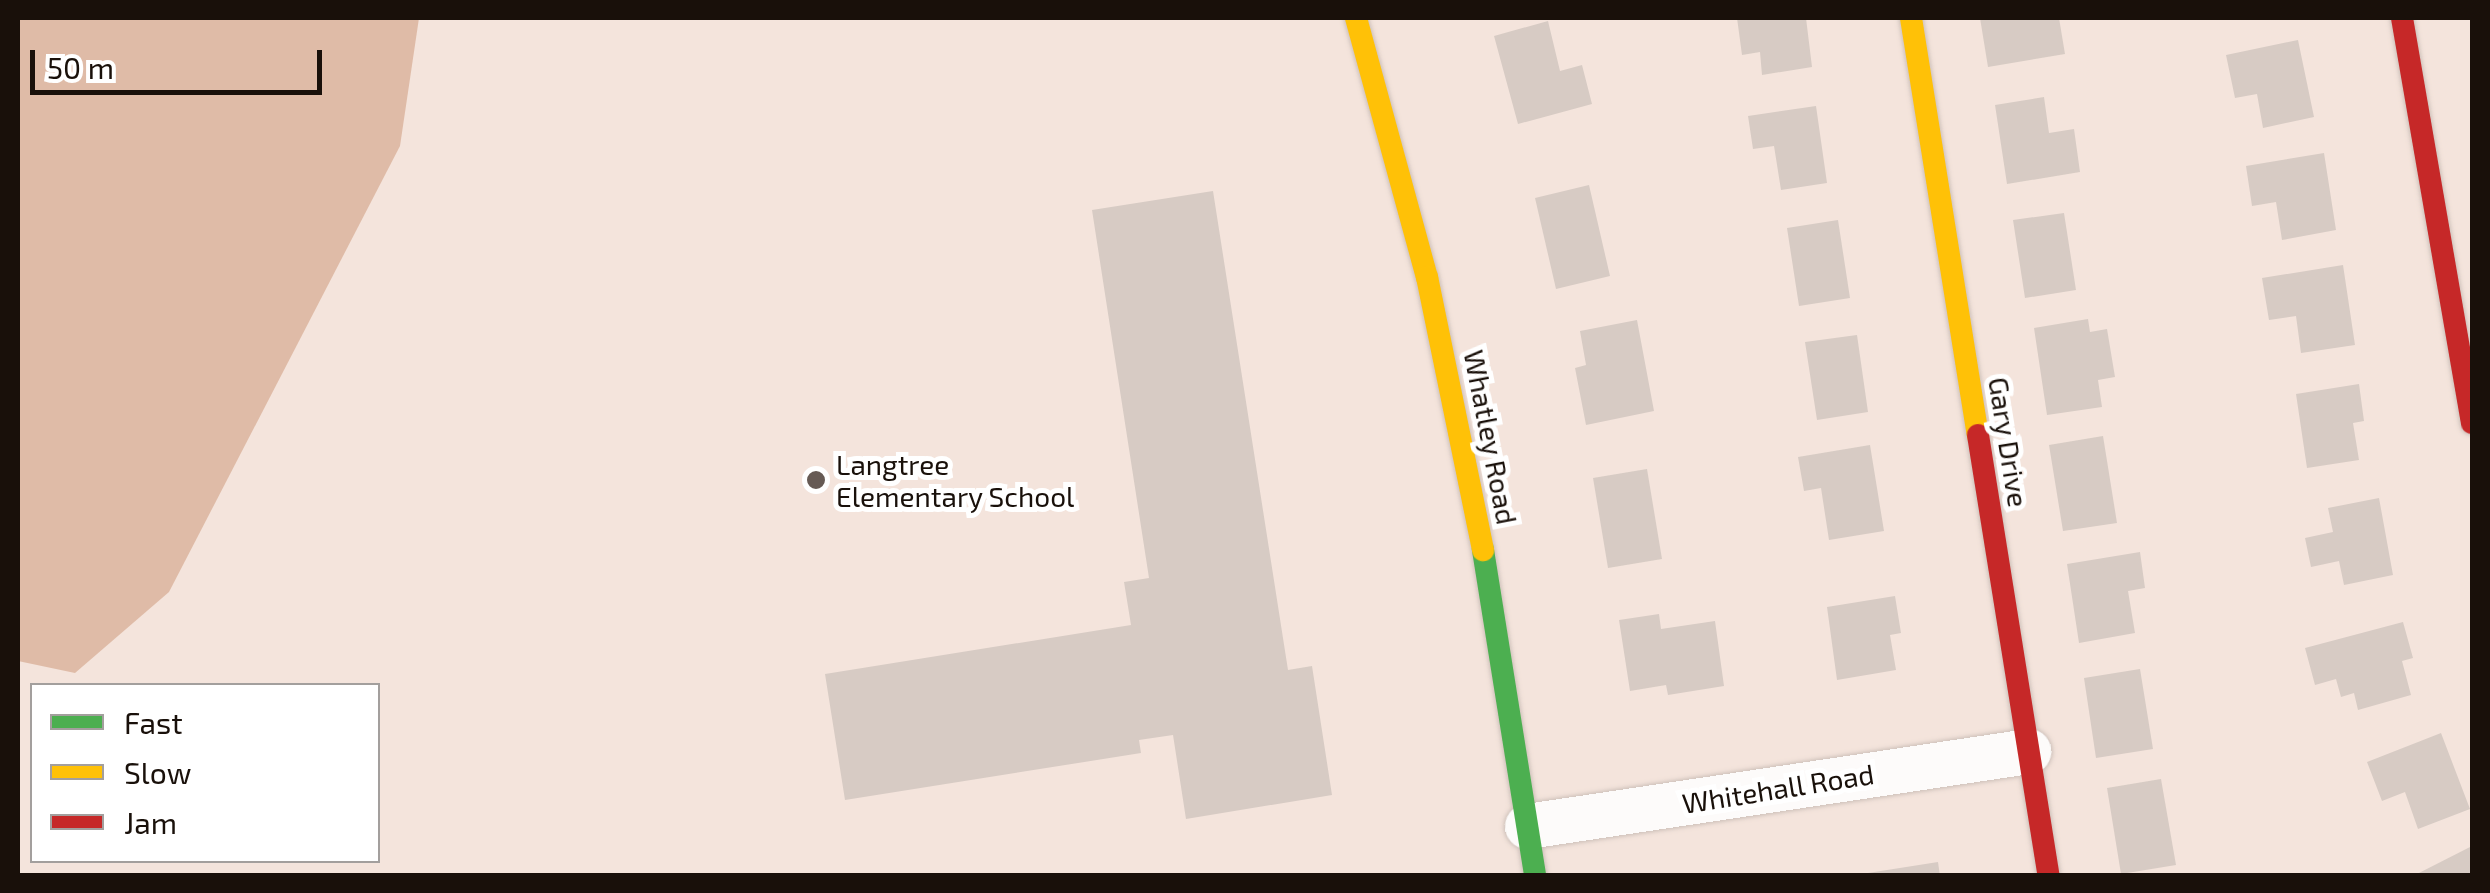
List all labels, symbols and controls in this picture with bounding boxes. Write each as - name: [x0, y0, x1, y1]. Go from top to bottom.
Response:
- scale bar: [35, 30, 328, 92]
- text: 50 m: [47, 49, 114, 85]
- street label: Whatley Road: [1458, 347, 1524, 527]
- street label: Gary Drive: [1982, 374, 2036, 510]
- place label: Langtree Elementary School: [836, 447, 1075, 513]
- marker: Langtree Elementary School: [805, 469, 827, 491]
- legend: [30, 683, 380, 863]
- text: Fast: [124, 704, 183, 740]
- text: Slow: [124, 754, 191, 790]
- street label: Whitehall Road: [1679, 756, 1877, 820]
- text: Jam: [124, 804, 177, 840]

